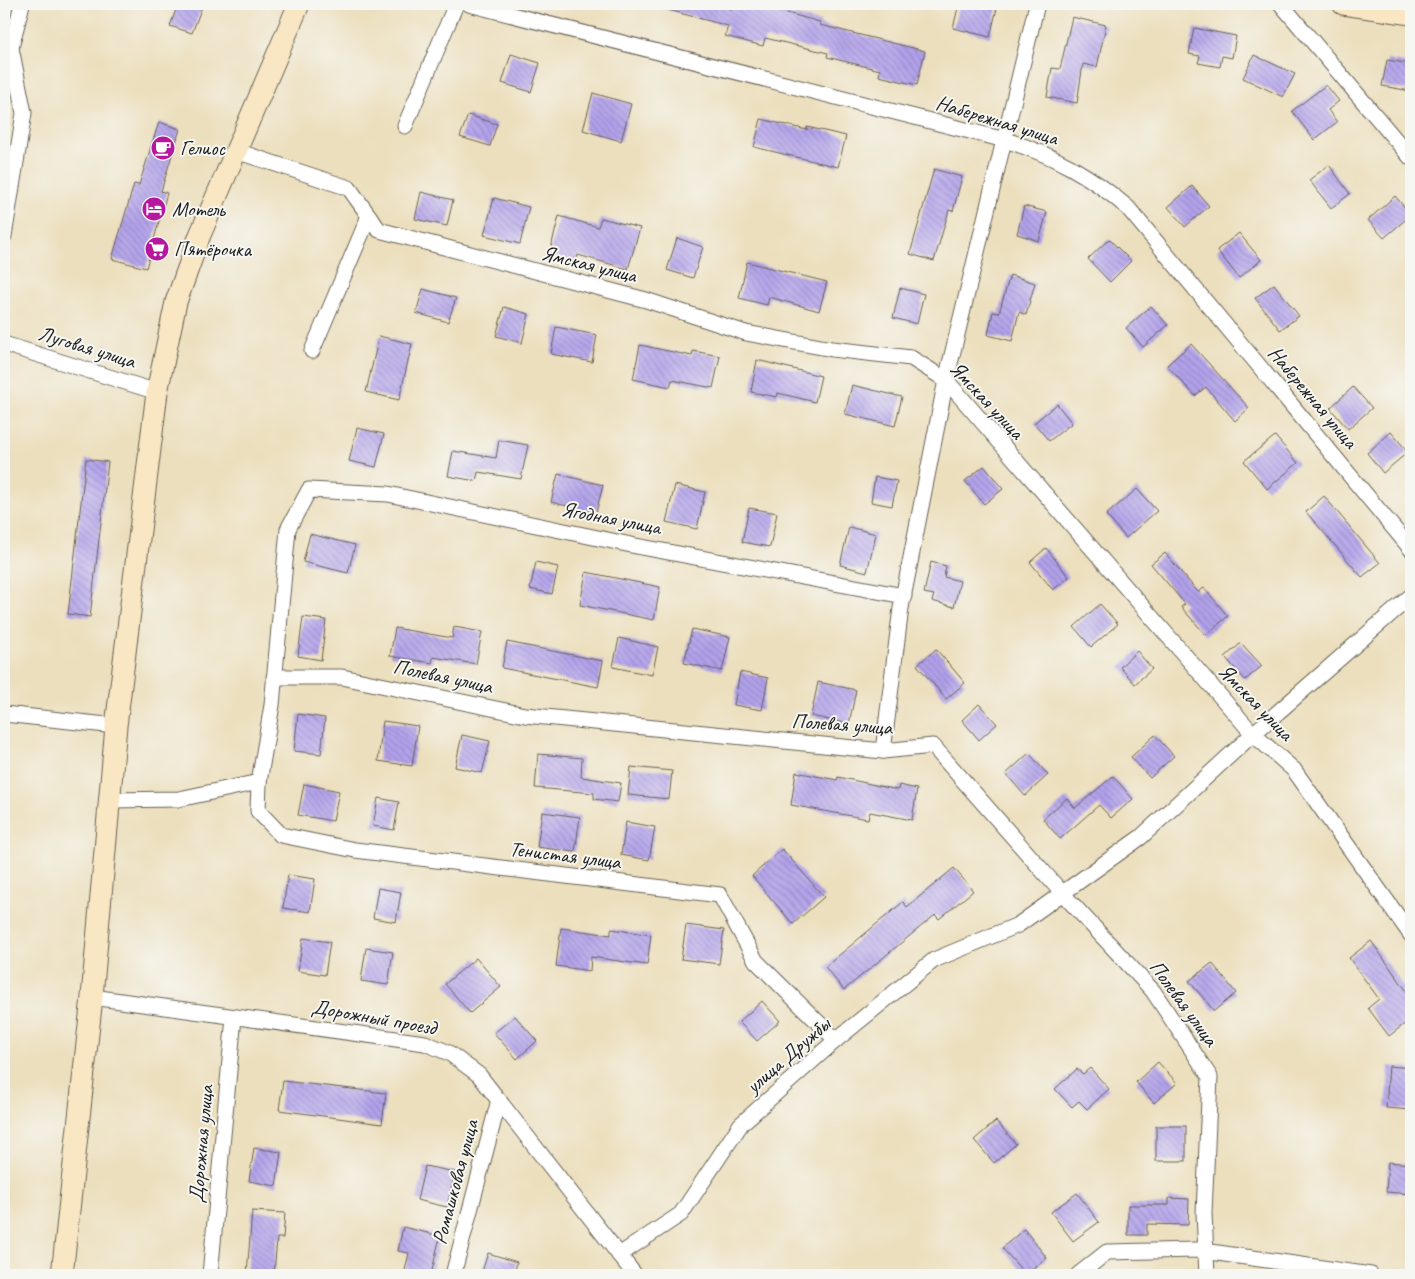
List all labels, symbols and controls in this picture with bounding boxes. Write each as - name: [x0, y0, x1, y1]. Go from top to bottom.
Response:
- street label: Набережная улица: [933, 89, 1063, 151]
- cafe icon: Гелиос: [150, 135, 176, 161]
- place label: Гелиос: [180, 135, 226, 161]
- hotel icon: Мотель: [141, 196, 167, 222]
- place label: Мотель: [172, 196, 226, 222]
- supermarket icon: Пятёрочка: [144, 236, 170, 262]
- place label: Пятёрочка: [174, 236, 253, 262]
- street label: Ямская улица: [539, 240, 641, 289]
- street label: Луговая улица: [35, 320, 140, 375]
- street label: Набережная улица: [1263, 340, 1364, 455]
- street label: Ямская улица: [944, 356, 1031, 446]
- street label: Ягодная улица: [559, 496, 665, 541]
- street label: Полевая улица: [391, 653, 497, 700]
- street label: Ямская улица: [1213, 658, 1300, 747]
- street label: Полевая улица: [791, 708, 895, 741]
- street label: Тенистая улица: [508, 835, 624, 875]
- street label: Полевая улица: [1144, 955, 1225, 1053]
- street label: Дорожный проезд: [310, 993, 441, 1041]
- street label: улица Дружбы: [739, 1010, 837, 1100]
- street label: Дорожная улица: [183, 1082, 219, 1204]
- street label: Ромашковая улица: [426, 1115, 484, 1247]

